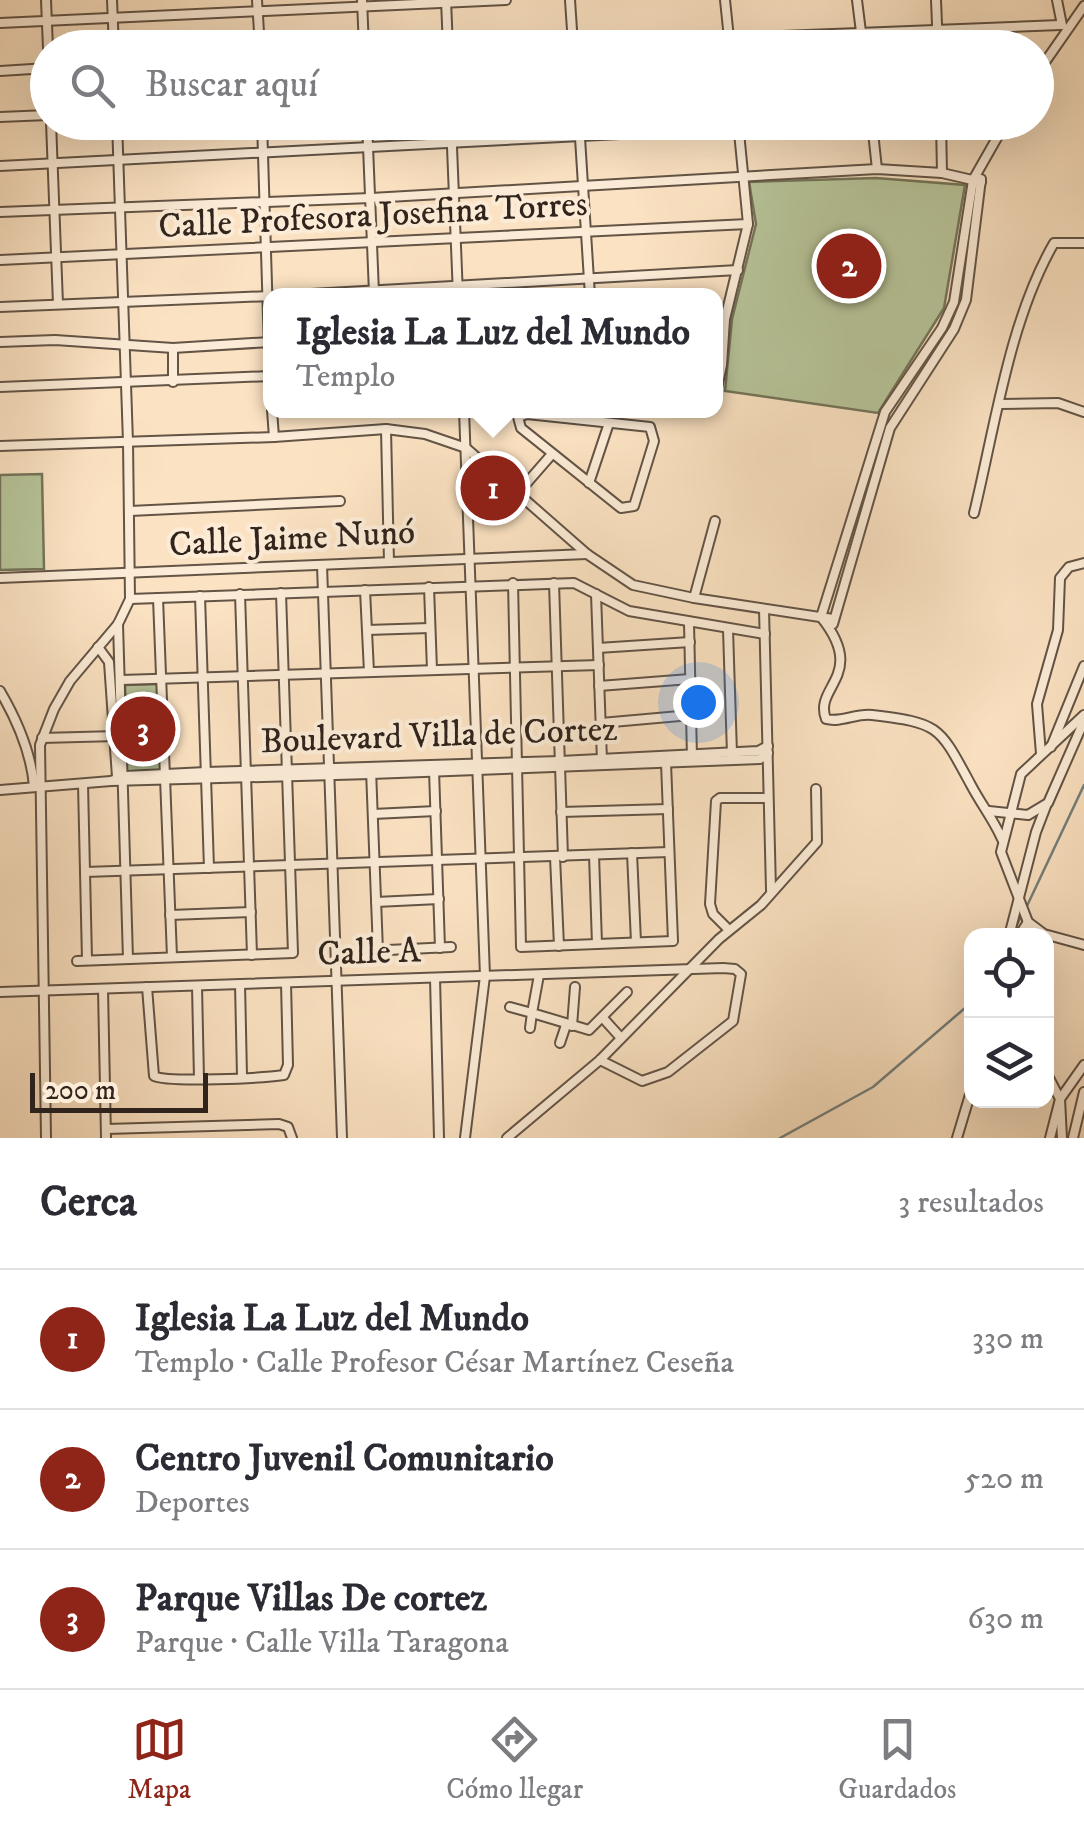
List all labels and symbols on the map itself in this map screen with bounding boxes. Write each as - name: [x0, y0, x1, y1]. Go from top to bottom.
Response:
- street label: Calle Profesora Josefina Torres: [157, 183, 589, 249]
- pin: 2: [816, 228, 882, 304]
- pin: 1: [460, 450, 526, 526]
- street label: Calle Jaime Nunó: [168, 511, 416, 567]
- your location: [673, 677, 724, 728]
- pin: 3: [110, 692, 176, 766]
- street label: Boulevard Villa de Cortez: [260, 708, 618, 764]
- street label: Calle A: [317, 929, 422, 977]
- scale bar: [30, 1068, 208, 1112]

